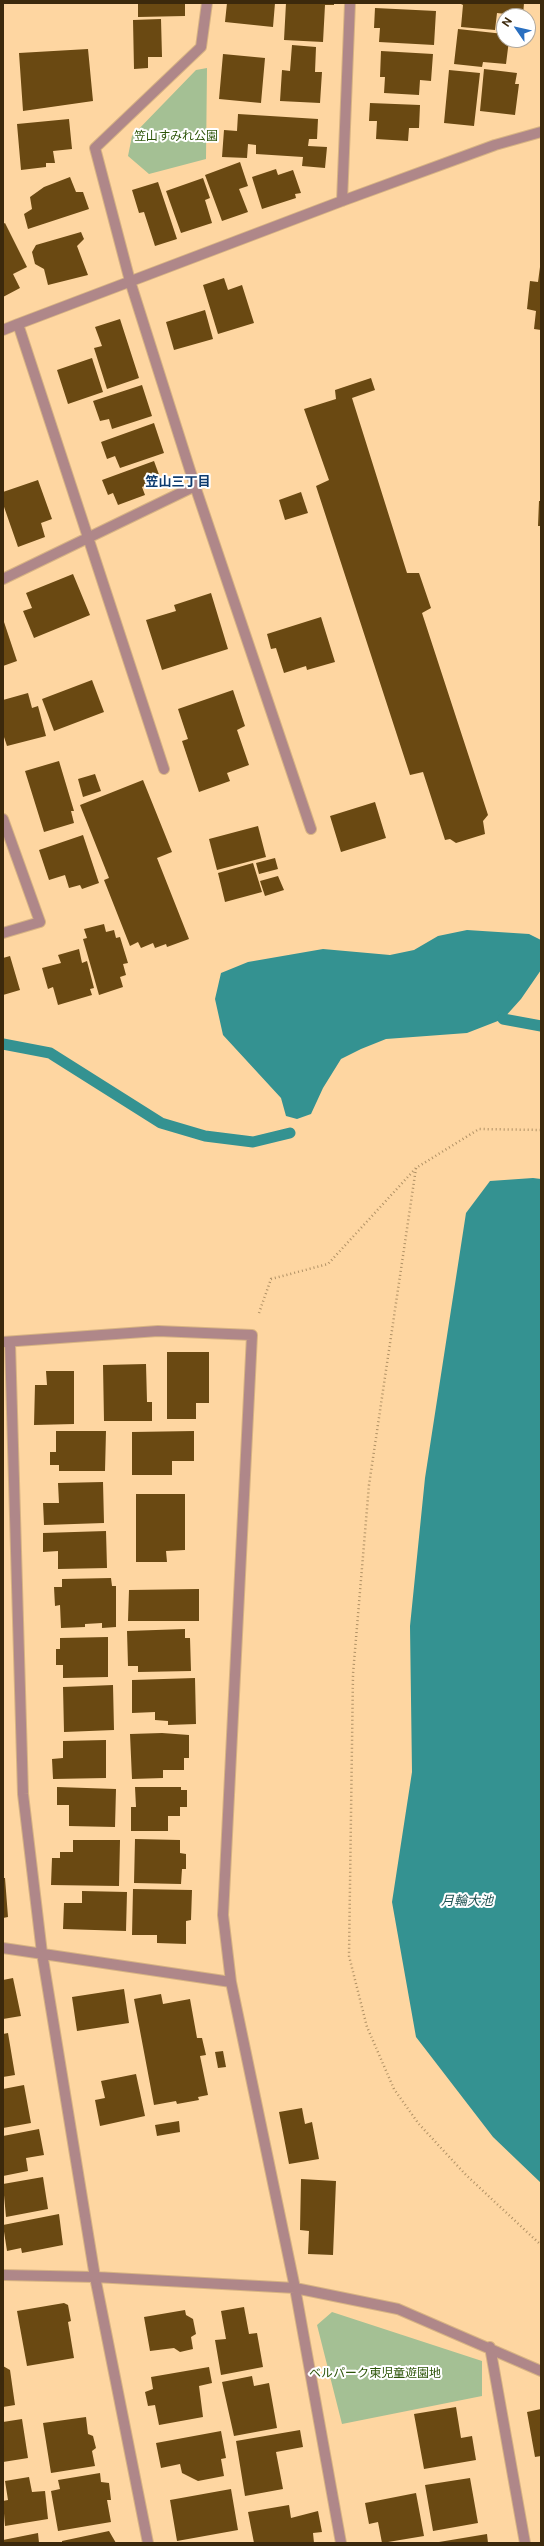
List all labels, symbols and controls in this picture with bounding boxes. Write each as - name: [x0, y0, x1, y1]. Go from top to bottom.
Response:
- north arrow: [496, 8, 536, 48]
- text: N: [499, 15, 514, 29]
- park label: 笠山すみれ公園: [134, 129, 218, 143]
- district label: 笠山三丁目: [146, 474, 210, 490]
- water label: 月輪大池: [441, 1893, 493, 1909]
- park label: ベルパーク東児童遊園地: [309, 2366, 441, 2380]

